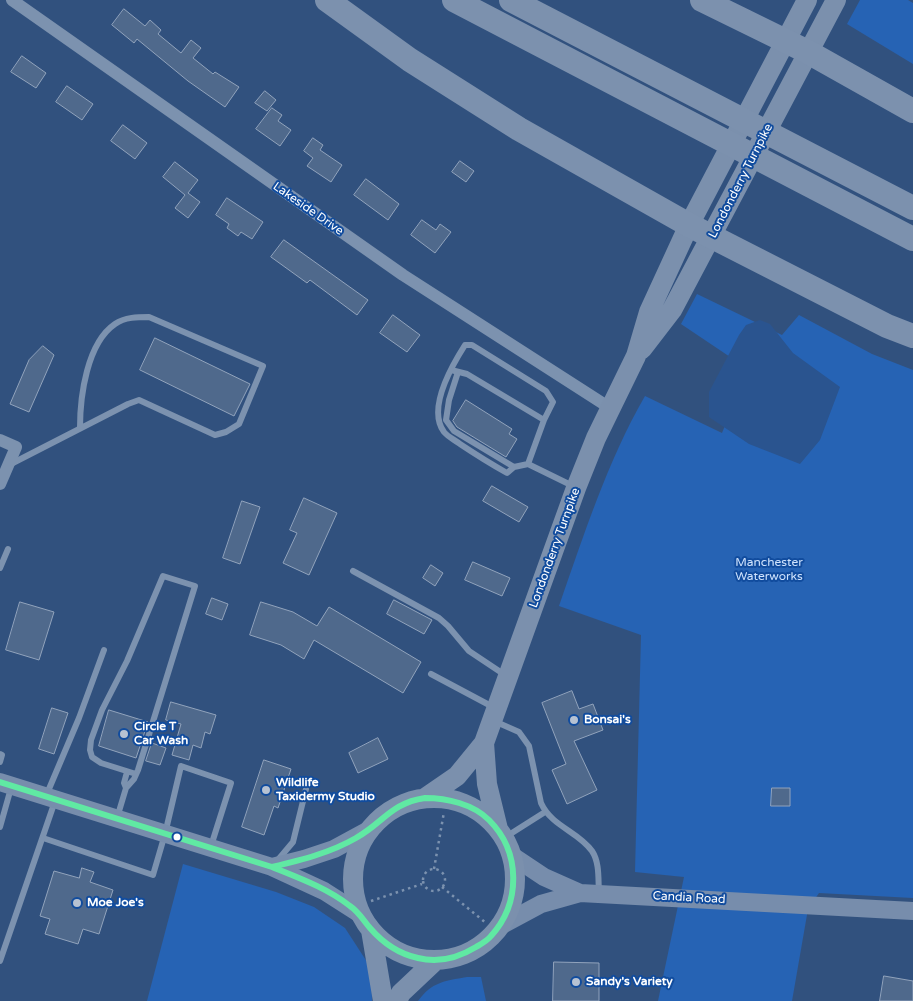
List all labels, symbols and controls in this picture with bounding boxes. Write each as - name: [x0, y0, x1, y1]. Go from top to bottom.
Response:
- street label: Londonderry Turnpike: [706, 121, 776, 241]
- street label: Lakeside Drive: [270, 179, 346, 239]
- street label: Londonderry Turnpike: [527, 486, 583, 610]
- park label: Manchester Waterworks: [735, 556, 803, 584]
- place label: Bonsai's: [584, 713, 631, 727]
- marker: Bonsai's: [568, 714, 580, 726]
- place label: Circle T Car Wash: [134, 720, 188, 748]
- marker: Circle T Car Wash: [118, 728, 130, 740]
- place label: Wildlife Taxidermy Studio: [276, 776, 375, 804]
- marker: Wildlife Taxidermy Studio: [260, 784, 272, 796]
- unlabelled marker: [172, 832, 182, 842]
- street label: Candia Road: [652, 889, 726, 907]
- place label: Moe Joe's: [87, 896, 144, 910]
- marker: Moe Joe's: [71, 897, 83, 909]
- place label: Sandy's Variety: [586, 975, 673, 989]
- marker: Sandy's Variety: [570, 976, 582, 988]

